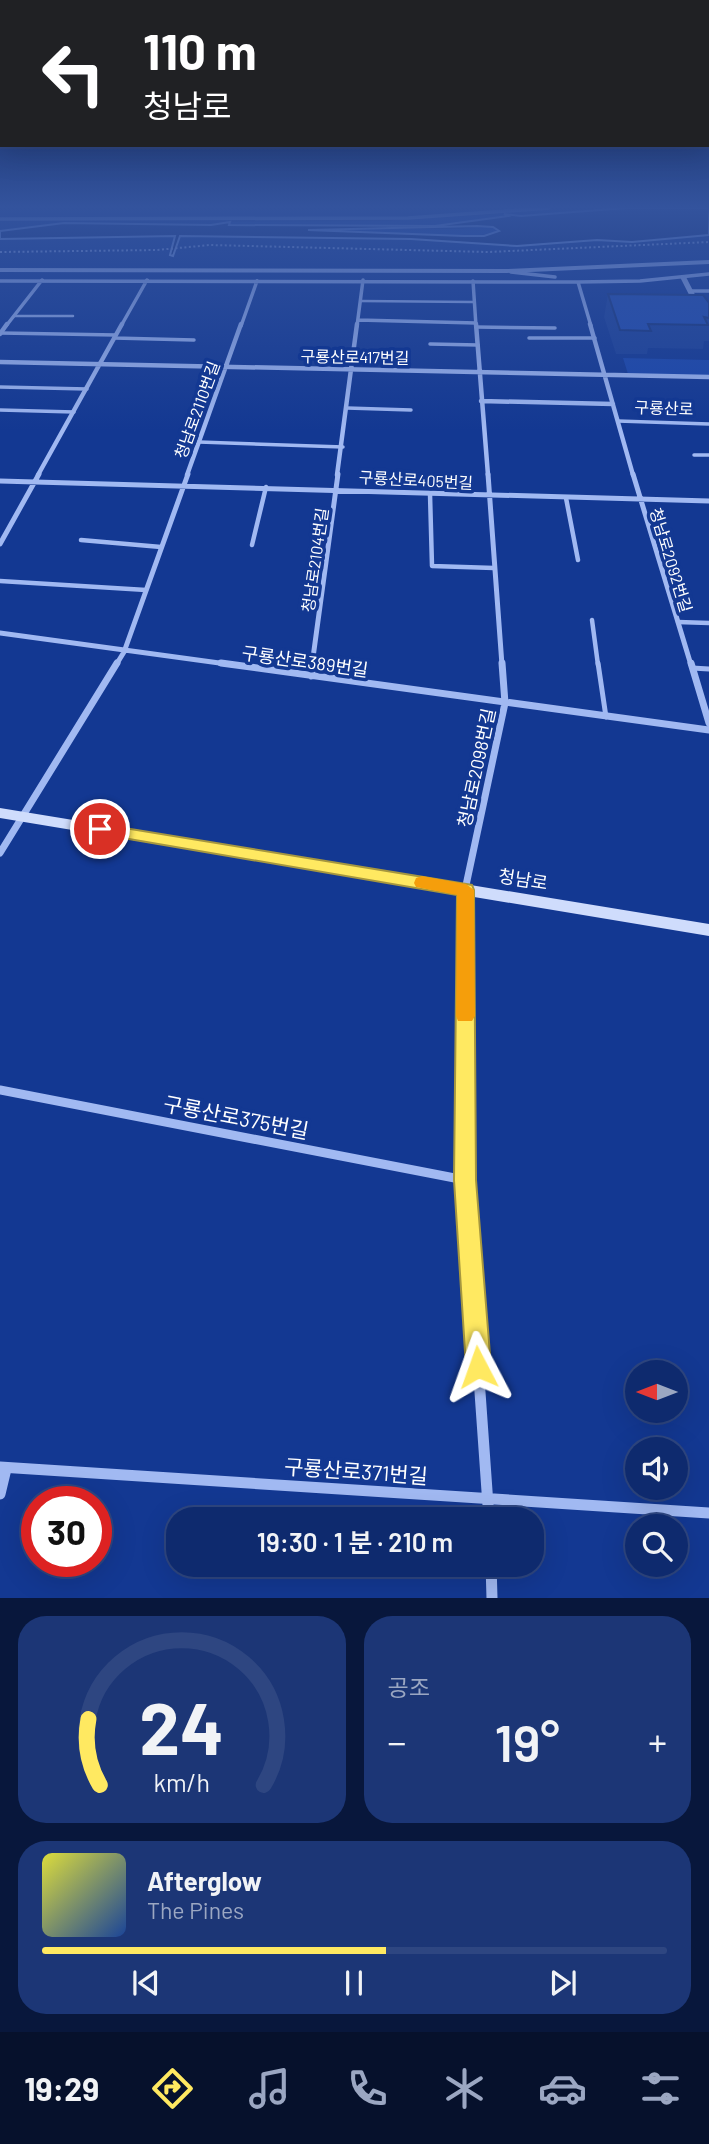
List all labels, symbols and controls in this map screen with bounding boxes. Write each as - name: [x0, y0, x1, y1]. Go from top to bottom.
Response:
- text: 110 m: [143, 21, 257, 80]
- icon: left: [28, 28, 119, 119]
- text: 청남로: [143, 86, 231, 124]
- street label: 구룡산로417번길: [300, 346, 410, 367]
- street label: 청남로2110번길: [170, 359, 223, 461]
- street label: 구룡산로: [634, 397, 694, 418]
- street label: 구룡산로405번길: [358, 467, 474, 492]
- street label: 청남로2092번길: [647, 505, 696, 614]
- street label: 청남로2104번길: [298, 506, 331, 613]
- street label: 구룡산로389번길: [241, 641, 370, 681]
- street label: 청남로2098번길: [453, 706, 499, 829]
- pin: [70, 799, 130, 859]
- icon: arrive: [81, 810, 119, 848]
- street label: 청남로: [497, 864, 549, 894]
- street label: 구룡산로375번길: [162, 1090, 311, 1143]
- position arrow: [441, 1330, 515, 1404]
- north arrow: [625, 1360, 688, 1423]
- map controls: [625, 1360, 688, 1577]
- button: sound: [625, 1437, 688, 1500]
- street label: 구룡산로371번길: [283, 1453, 429, 1488]
- speed limit sign: 30: [21, 1486, 112, 1577]
- button: search: [625, 1514, 688, 1577]
- text: 19:30 · 1 분 · 210 m: [257, 1526, 453, 1557]
- text: 공조: [388, 1673, 430, 1701]
- text: 24: [139, 1683, 224, 1771]
- text: 19°: [495, 1710, 560, 1772]
- text: −: [388, 1718, 407, 1764]
- text: +: [648, 1718, 667, 1764]
- text: km/h: [153, 1767, 210, 1797]
- text: Afterglow: [147, 1865, 262, 1896]
- text: The Pines: [147, 1896, 244, 1924]
- icon: previous: [127, 1964, 165, 2002]
- icon: pause: [335, 1964, 373, 2002]
- icon: next: [544, 1964, 582, 2002]
- icon: directions: [148, 2064, 197, 2113]
- icon: music: [245, 2064, 294, 2113]
- icon: phone: [343, 2064, 392, 2113]
- icon: climate: [440, 2064, 489, 2113]
- icon: car: [538, 2064, 587, 2113]
- icon: filters: [636, 2064, 685, 2113]
- text: 19:29: [24, 2069, 99, 2107]

